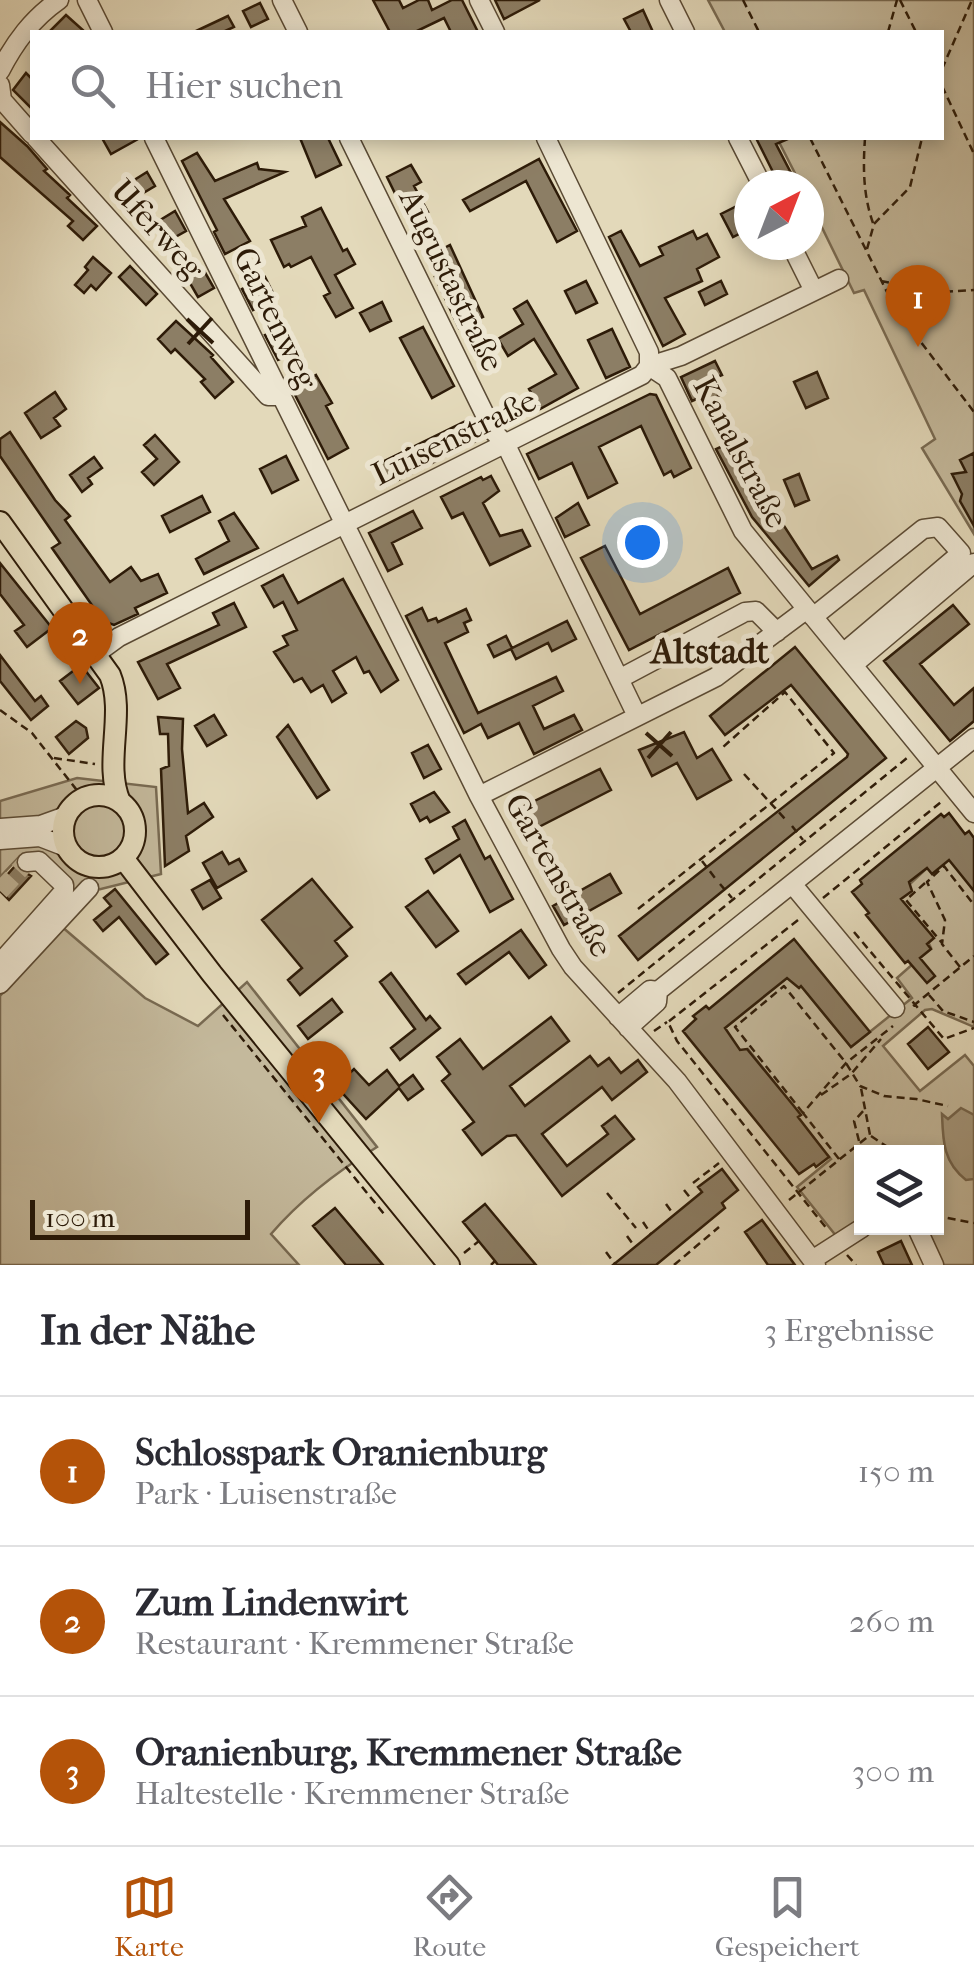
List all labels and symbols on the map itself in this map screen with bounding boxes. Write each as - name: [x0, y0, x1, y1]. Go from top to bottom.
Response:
- north arrow: [734, 170, 824, 260]
- street label: Uferweg: [103, 172, 212, 287]
- street label: Augustastraße: [391, 182, 512, 377]
- street label: Gartenweg: [225, 242, 326, 396]
- pin: 1: [886, 264, 950, 347]
- street label: Kanalstraße: [685, 370, 796, 534]
- street label: Luisenstraße: [366, 382, 542, 493]
- your location: [617, 517, 668, 568]
- pin: 2: [48, 602, 112, 684]
- district label: Altstadt: [649, 631, 769, 672]
- street label: Gartenstraße: [497, 787, 620, 963]
- pin: 3: [286, 1040, 352, 1123]
- scale bar: [30, 1195, 250, 1240]

